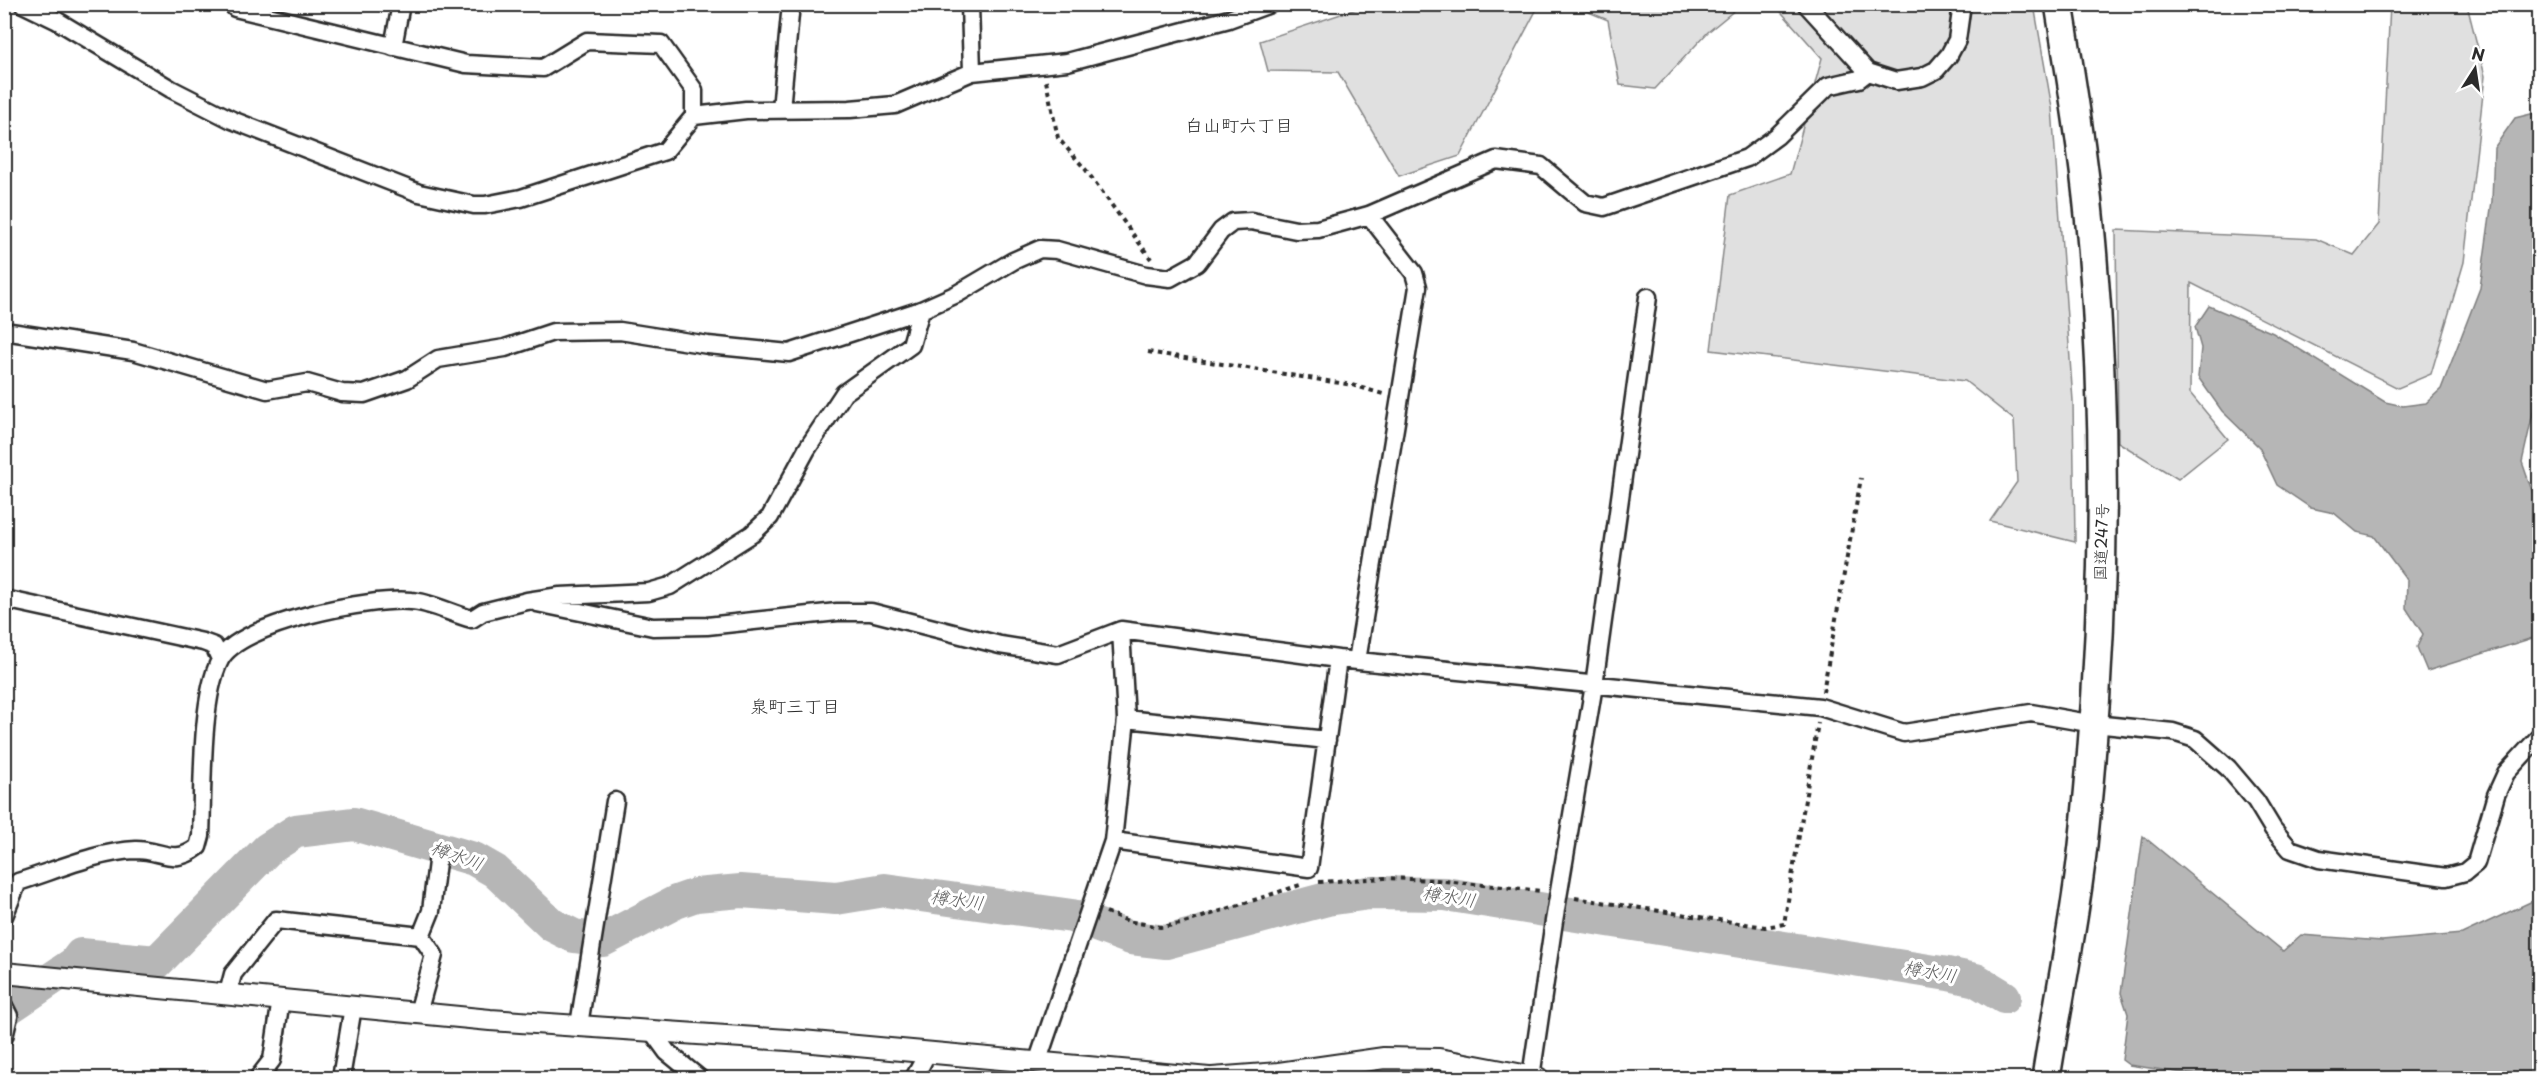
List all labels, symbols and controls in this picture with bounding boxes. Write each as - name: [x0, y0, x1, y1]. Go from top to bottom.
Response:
- north arrow: [2445, 39, 2505, 99]
- text: N: [2470, 40, 2487, 66]
- district label: 白山町六丁目: [1185, 111, 1293, 138]
- street label: 国道247号: [2087, 503, 2113, 581]
- district label: 泉町三丁目: [750, 692, 840, 719]
- water label: 樽水川: [428, 833, 488, 877]
- water label: 樽水川: [1420, 878, 1478, 913]
- water label: 樽水川: [929, 881, 986, 916]
- water label: 樽水川: [1901, 953, 1959, 989]

